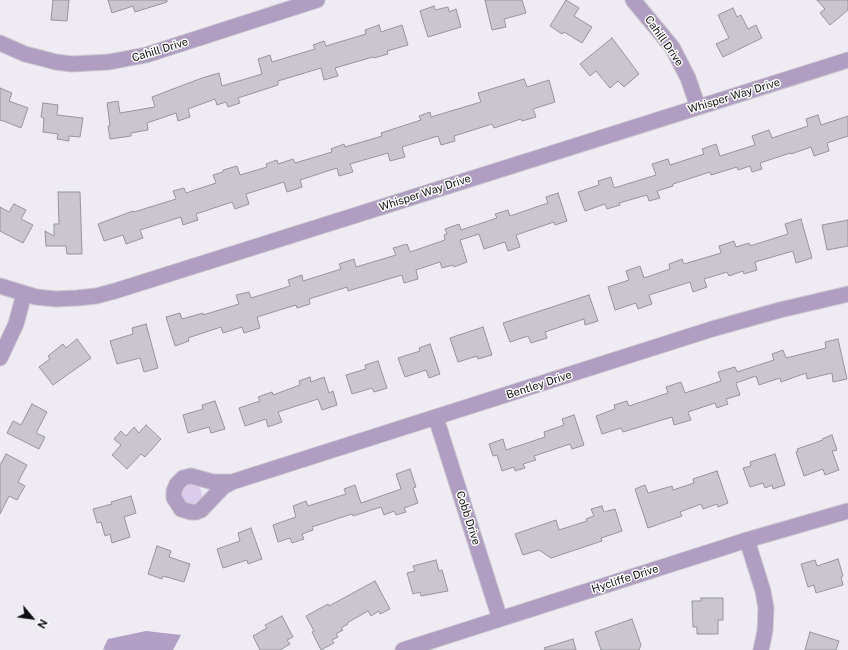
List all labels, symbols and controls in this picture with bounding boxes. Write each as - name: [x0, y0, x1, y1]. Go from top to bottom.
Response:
- street label: Cahill Drive: [642, 13, 686, 69]
- street label: Cahill Drive: [130, 35, 190, 65]
- street label: Whisper Way Drive: [686, 76, 782, 116]
- street label: Whisper Way Drive: [377, 172, 473, 214]
- street label: Bentley Drive: [505, 368, 573, 402]
- street label: Cobb Drive: [453, 489, 483, 547]
- street label: Hycliffe Drive: [590, 562, 660, 596]
- north arrow: [12, 598, 52, 638]
- text: N: [35, 617, 50, 630]

